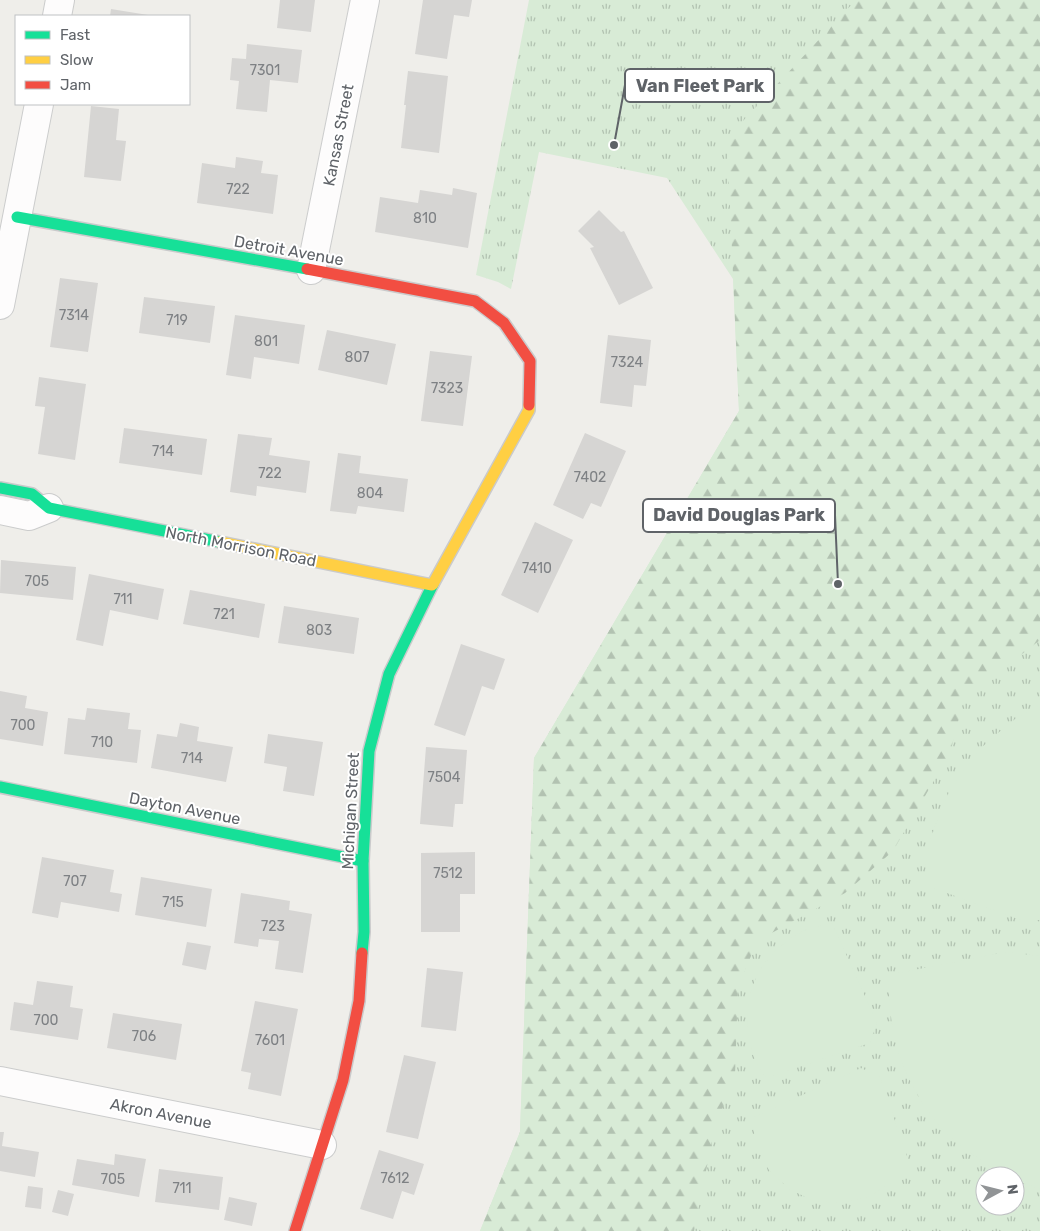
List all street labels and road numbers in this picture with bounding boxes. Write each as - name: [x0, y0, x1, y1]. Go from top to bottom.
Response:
- street label: Kansas Street: [319, 83, 358, 188]
- street label: Detroit Avenue: [233, 232, 345, 269]
- street label: North Morrison Road: [164, 523, 318, 570]
- street label: Michigan Street: [338, 752, 363, 870]
- street label: Dayton Avenue: [128, 788, 242, 829]
- street label: Akron Avenue: [108, 1094, 213, 1133]

